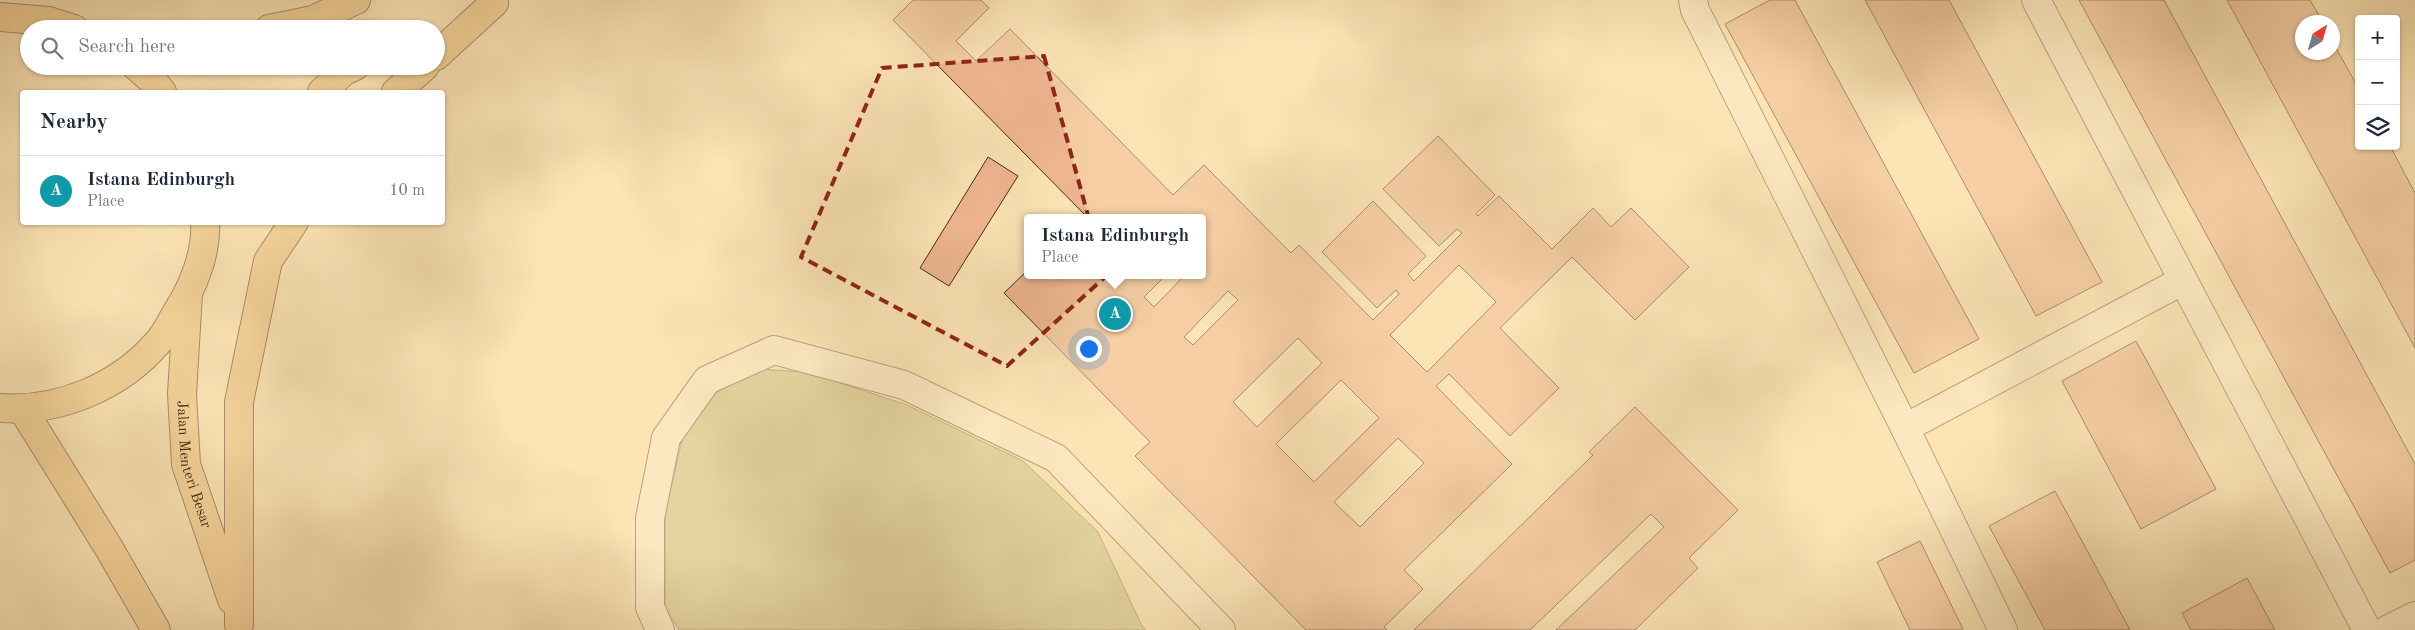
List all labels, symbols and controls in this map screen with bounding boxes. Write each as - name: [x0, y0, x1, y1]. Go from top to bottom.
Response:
- north arrow: [2295, 15, 2340, 60]
- map controls: [2355, 15, 2400, 150]
- button: +: [2355, 15, 2400, 60]
- search box: [20, 20, 445, 75]
- icon: search: [38, 34, 66, 62]
- text: Search here: [78, 38, 175, 57]
- button: −: [2355, 60, 2400, 105]
- button: layers: [2355, 105, 2400, 150]
- text: Nearby: [40, 112, 108, 133]
- text: Istana Edinburgh: [87, 171, 235, 190]
- text: A: [50, 183, 62, 199]
- text: 10 m: [389, 183, 425, 199]
- text: Place: [87, 194, 124, 210]
- popup: [1024, 214, 1206, 279]
- text: Istana Edinburgh: [1041, 227, 1189, 246]
- text: Place: [1041, 250, 1078, 266]
- pin: A: [1099, 295, 1131, 333]
- your location: [1076, 336, 1102, 362]
- street label: Jalan Menteri Besar: [173, 400, 213, 530]

